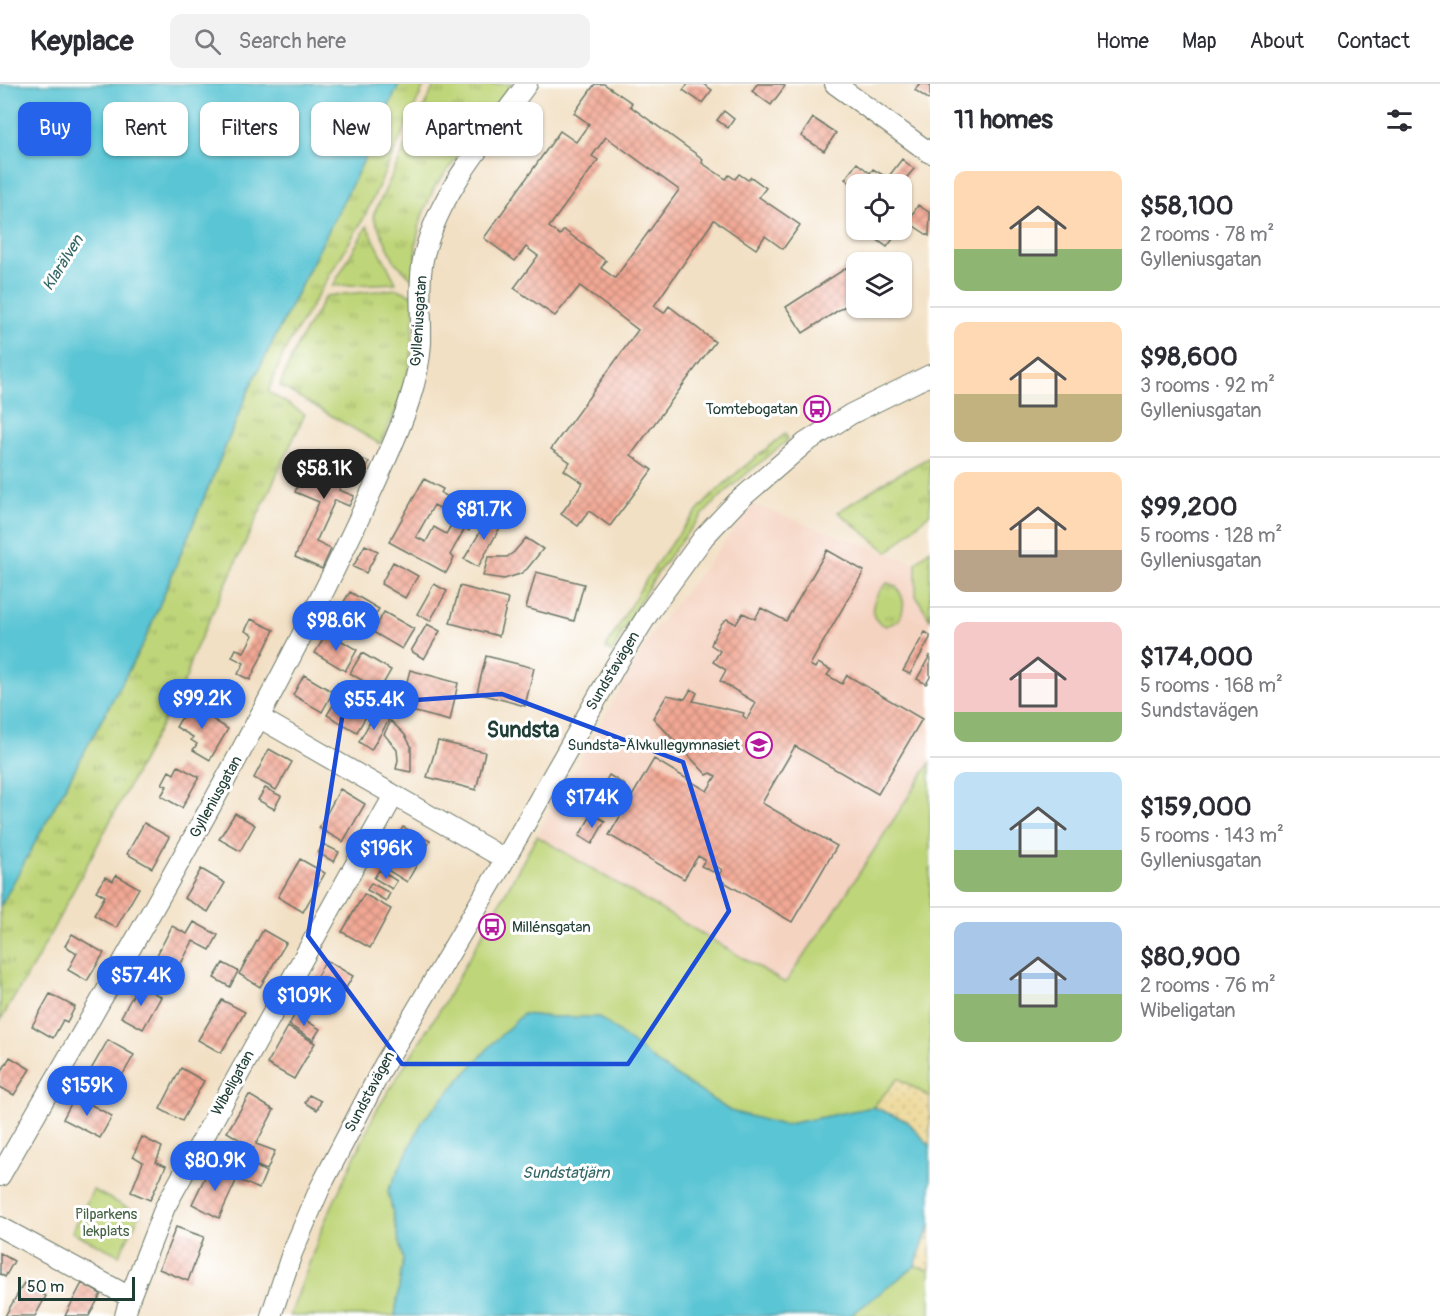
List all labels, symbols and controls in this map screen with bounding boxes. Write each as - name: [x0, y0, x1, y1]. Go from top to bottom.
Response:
- search box: [170, 14, 590, 68]
- text: Keyplace: [30, 24, 134, 59]
- icon: search: [191, 25, 224, 58]
- text: Search here: [239, 27, 346, 55]
- text: Home: [1096, 28, 1149, 55]
- text: Map: [1182, 28, 1217, 55]
- text: About: [1250, 28, 1304, 55]
- text: Contact: [1337, 28, 1410, 55]
- chip: Buy: [18, 102, 91, 156]
- chip: Rent: [103, 102, 188, 156]
- chip: Filters: [200, 102, 299, 156]
- chip: New: [311, 102, 391, 156]
- chip: Apartment: [403, 102, 543, 156]
- text: 11 homes: [954, 104, 1053, 136]
- icon: filters: [1383, 104, 1416, 137]
- map controls: [846, 174, 912, 318]
- button: locate: [846, 174, 912, 240]
- text: $58,100: [1140, 190, 1234, 222]
- icon: home: [1002, 195, 1074, 267]
- text: 2 rooms · 78 m²: [1140, 222, 1274, 247]
- water label: Klarälven: [38, 231, 88, 295]
- text: Gylleniusgatan: [1140, 247, 1262, 272]
- button: layers: [846, 252, 912, 318]
- street label: Gylleniusgatan: [406, 275, 432, 367]
- text: $98,600: [1140, 341, 1238, 373]
- icon: home: [1002, 346, 1074, 418]
- text: 3 rooms · 92 m²: [1140, 373, 1275, 398]
- bus stop icon: Tomtebogatan: [802, 394, 832, 424]
- text: Gylleniusgatan: [1140, 398, 1262, 423]
- place label: Tomtebogatan: [705, 400, 798, 419]
- pin: $58.1K: [275, 449, 373, 500]
- text: $58.1K: [296, 456, 352, 481]
- pin: $81.7K: [435, 490, 533, 541]
- text: $99,200: [1140, 491, 1238, 523]
- icon: home: [1002, 496, 1074, 568]
- text: $81.7K: [456, 497, 512, 522]
- text: 5 rooms · 128 m²: [1140, 523, 1282, 548]
- text: Gylleniusgatan: [1140, 548, 1262, 573]
- pin: $98.6K: [287, 601, 385, 652]
- text: $98.6K: [306, 608, 366, 633]
- street label: Sundstavägen: [582, 628, 644, 714]
- text: $174,000: [1140, 641, 1253, 673]
- icon: home: [1002, 646, 1074, 718]
- text: 5 rooms · 168 m²: [1140, 673, 1283, 698]
- pin: $99.2K: [153, 679, 251, 730]
- pin: $55.4K: [325, 680, 423, 731]
- text: $99.2K: [172, 686, 232, 711]
- text: $55.4K: [344, 687, 404, 712]
- text: Sundstavägen: [1140, 698, 1259, 723]
- district label: Sundsta: [487, 717, 560, 744]
- school or university icon: Sundsta-Älvkullegymnasiet: [744, 730, 774, 760]
- place label: Sundsta-Älvkullegymnasiet: [567, 736, 741, 755]
- street label: Gylleniusgatan: [186, 753, 246, 841]
- pin: $174K: [550, 778, 634, 829]
- text: $174K: [566, 785, 618, 810]
- text: $159,000: [1140, 791, 1252, 823]
- icon: home: [1002, 796, 1074, 868]
- text: 5 rooms · 143 m²: [1140, 823, 1284, 848]
- pin: $196K: [344, 829, 428, 880]
- text: $196K: [360, 836, 412, 861]
- text: Gylleniusgatan: [1140, 848, 1262, 873]
- bus stop icon: Millénsgatan: [477, 912, 507, 942]
- place label: Millénsgatan: [512, 918, 591, 937]
- text: $80,900: [1140, 941, 1240, 973]
- icon: home: [1002, 946, 1074, 1018]
- pin: $57.4K: [92, 956, 190, 1007]
- text: $57.4K: [111, 963, 171, 988]
- text: 2 rooms · 76 m²: [1140, 973, 1276, 998]
- pin: $109K: [262, 976, 346, 1027]
- text: $109K: [277, 983, 331, 1008]
- text: Wibeligatan: [1140, 998, 1235, 1023]
- street label: Wibeligatan: [207, 1047, 259, 1119]
- street label: Sundstavägen: [341, 1048, 399, 1136]
- pin: $159K: [45, 1066, 129, 1117]
- text: $159K: [61, 1073, 113, 1098]
- pin: $80.9K: [166, 1141, 264, 1192]
- text: $80.9K: [184, 1148, 246, 1173]
- water label: Sundstatjärn: [522, 1163, 611, 1183]
- park label: Pilparkens lekplats: [75, 1205, 137, 1241]
- scale bar: [18, 1274, 135, 1302]
- text: 50 m: [27, 1277, 64, 1297]

